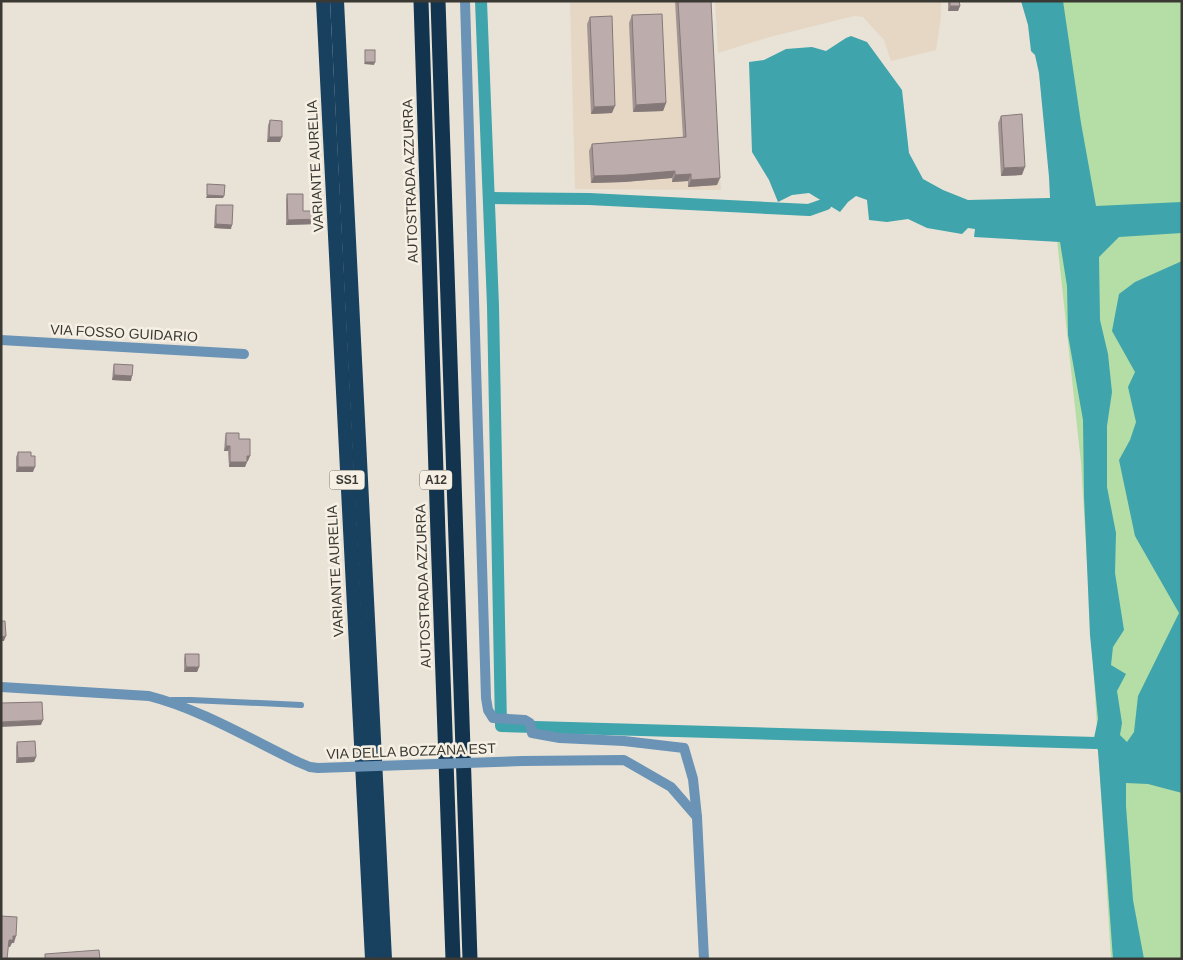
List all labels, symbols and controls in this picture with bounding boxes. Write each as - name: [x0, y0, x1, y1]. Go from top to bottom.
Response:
- street label: AUTOSTRADA AZZURRA: [399, 98, 421, 263]
- street label: VARIANTE AURELIA: [304, 99, 326, 232]
- street label: VIA FOSSO GUIDARIO: [50, 321, 198, 345]
- road number: SS1: [330, 470, 364, 490]
- road number: A12: [420, 470, 452, 490]
- street label: AUTOSTRADA AZZURRA: [412, 503, 434, 668]
- street label: VARIANTE AURELIA: [324, 504, 346, 637]
- street label: VIA DELLA BOZZANA EST: [326, 740, 496, 762]

